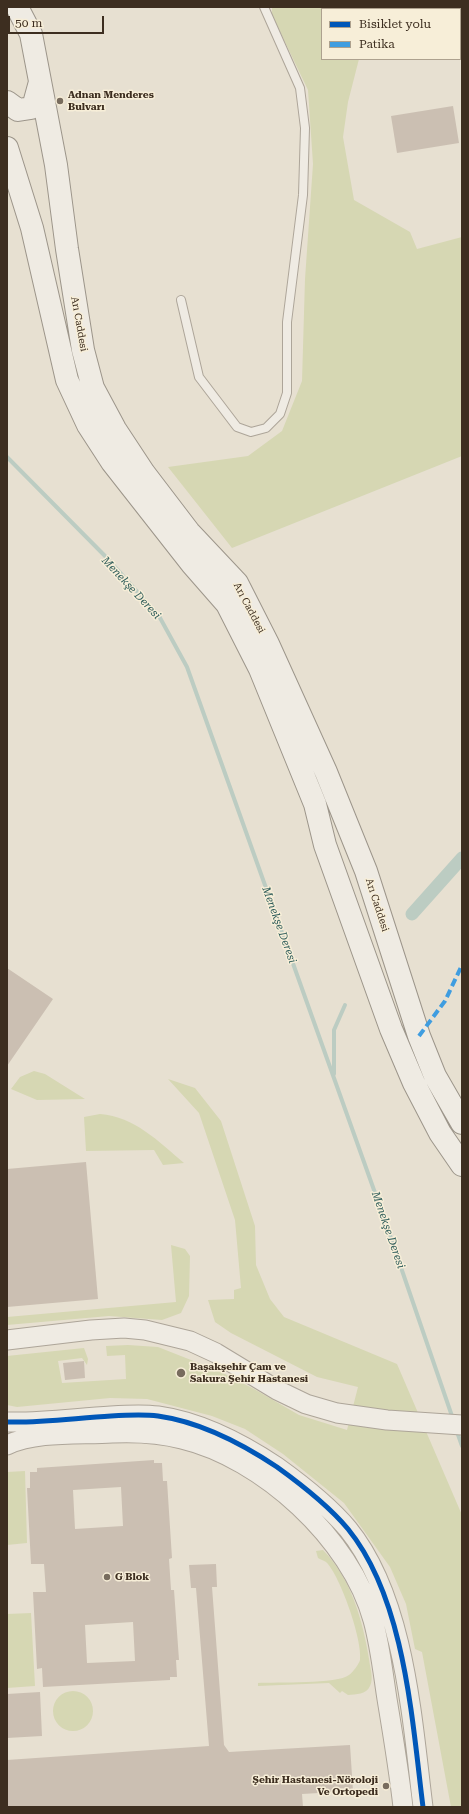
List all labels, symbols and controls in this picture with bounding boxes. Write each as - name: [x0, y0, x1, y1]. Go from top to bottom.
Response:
- scale bar: [10, 8, 106, 34]
- legend: [321, 8, 461, 60]
- text: 50 m: [15, 16, 42, 30]
- text: Bisiklet yolu: [359, 17, 431, 31]
- text: Patika: [359, 37, 395, 51]
- place label: Adnan Menderes Bulvarı: [68, 89, 154, 112]
- marker: Adnan Menderes Bulvarı: [55, 96, 65, 106]
- street label: Arı Caddesi: [68, 296, 90, 352]
- water label: Menekşe Deresi: [99, 554, 163, 622]
- street label: Arı Caddesi: [231, 581, 267, 635]
- street label: Arı Caddesi: [363, 877, 391, 933]
- water label: Menekşe Deresi: [259, 885, 299, 965]
- water label: Menekşe Deresi: [369, 1190, 407, 1270]
- place label: Başakşehir Çam ve Sakura Şehir Hastanesi: [190, 1361, 308, 1384]
- marker: Başakşehir Çam ve Sakura Şehir Hastanesi: [175, 1367, 187, 1379]
- place label: G Blok: [115, 1571, 149, 1583]
- marker: G Blok: [102, 1572, 112, 1582]
- place label: Şehir Hastanesi-Nöroloji Ve Ortopedi: [252, 1774, 378, 1798]
- marker: Şehir Hastanesi-Nöroloji Ve Ortopedi: [381, 1781, 391, 1791]

